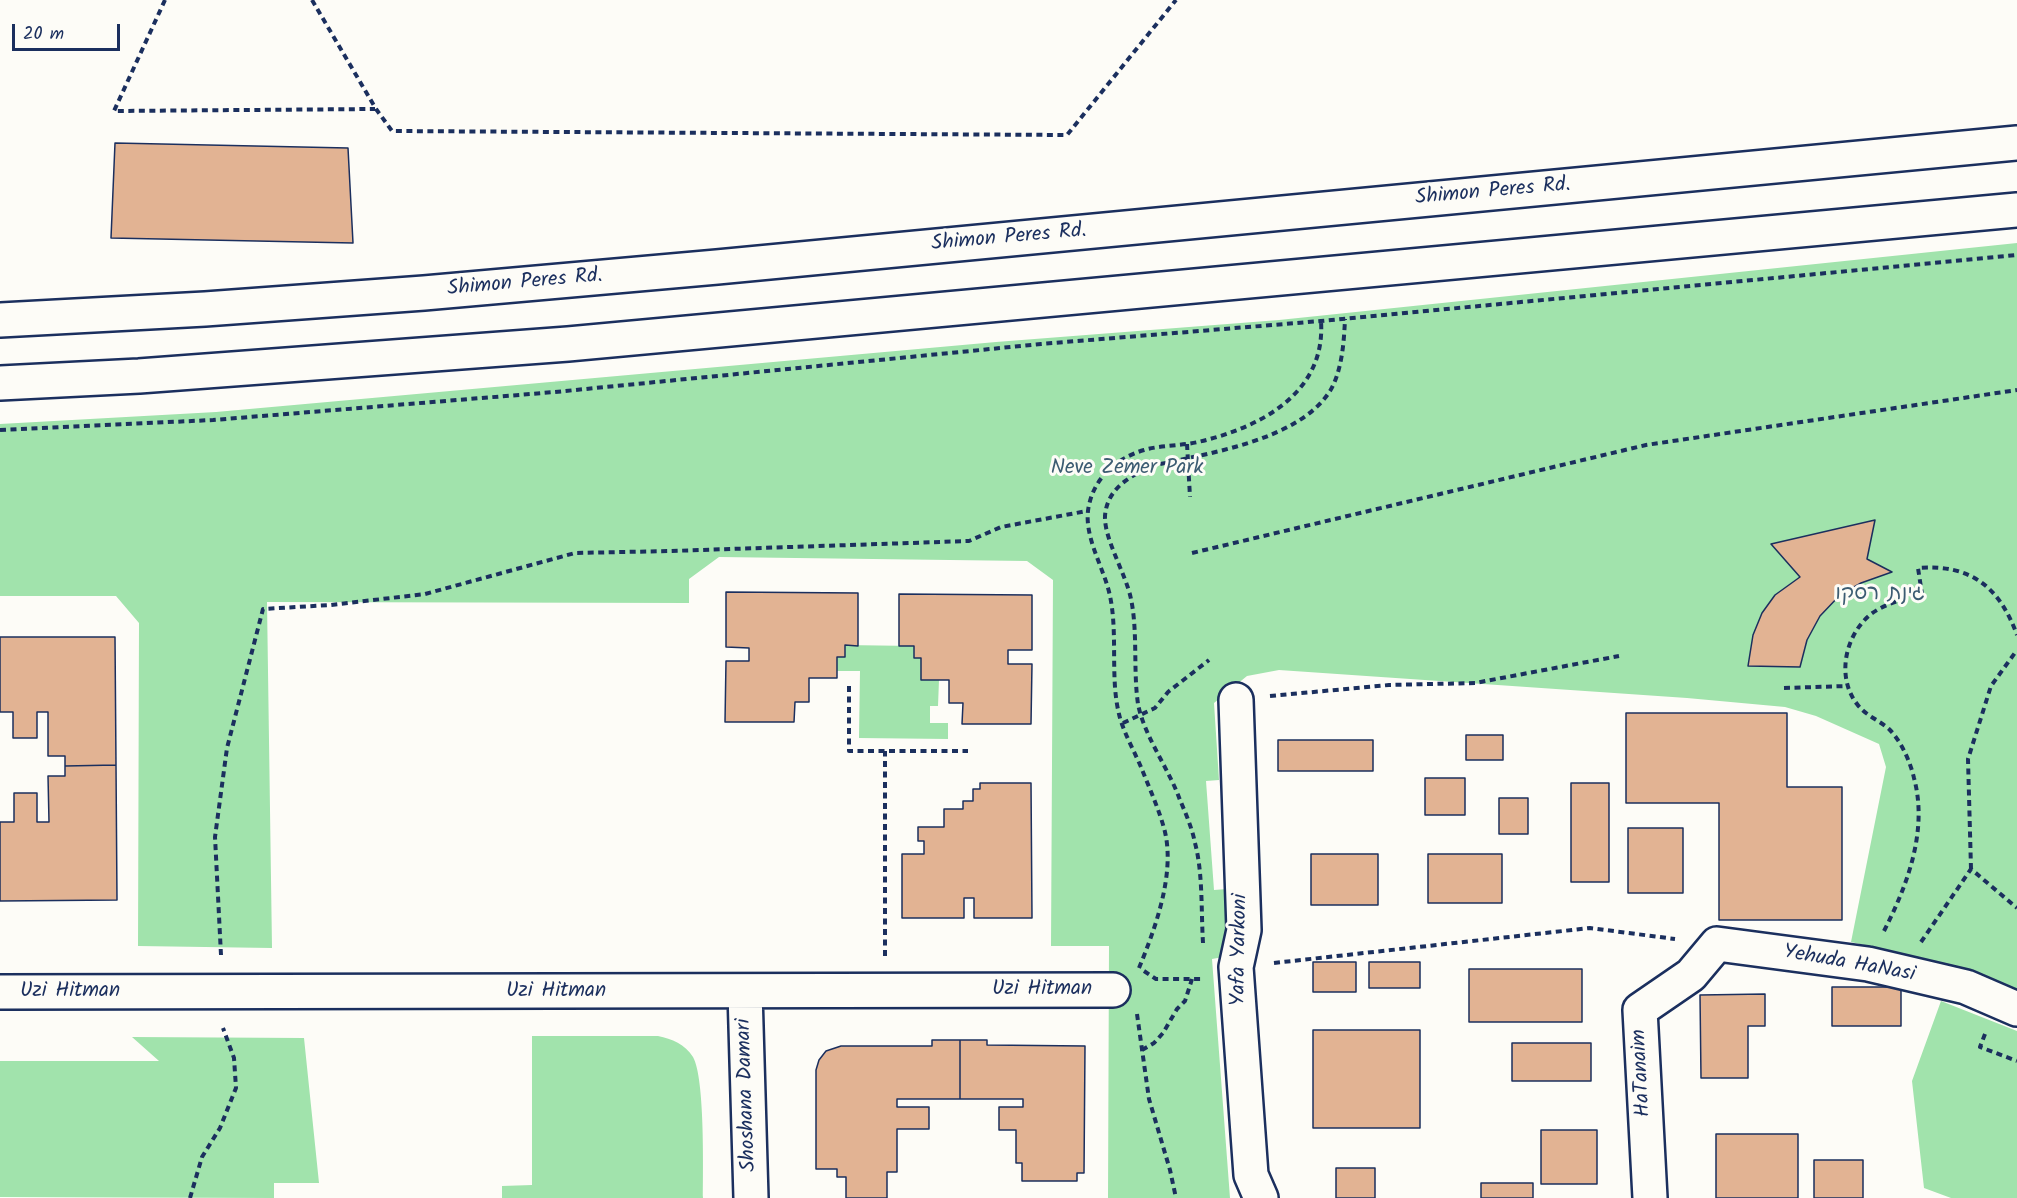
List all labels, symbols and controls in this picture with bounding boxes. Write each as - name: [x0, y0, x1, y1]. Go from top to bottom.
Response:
- scale bar: [15, 12, 123, 50]
- text: 20 m: [23, 20, 64, 49]
- street label: Shimon Peres Rd.: [1414, 174, 1572, 212]
- street label: Shimon Peres Rd.: [930, 220, 1088, 258]
- street label: Shimon Peres Rd.: [446, 265, 604, 303]
- park label: Neve Zemer Park: [1051, 456, 1203, 482]
- park label: גינת רסקו: [1835, 582, 1925, 608]
- street label: Yafa Yarkoni: [1227, 894, 1255, 1006]
- street label: Yehuda HaNasi: [1781, 941, 1917, 989]
- street label: Uzi Hitman: [992, 977, 1092, 1003]
- street label: Uzi Hitman: [20, 979, 120, 1005]
- street label: Uzi Hitman: [506, 979, 606, 1005]
- street label: Shoshana Damari: [733, 1018, 763, 1172]
- street label: HaTanaim: [1628, 1029, 1658, 1117]

